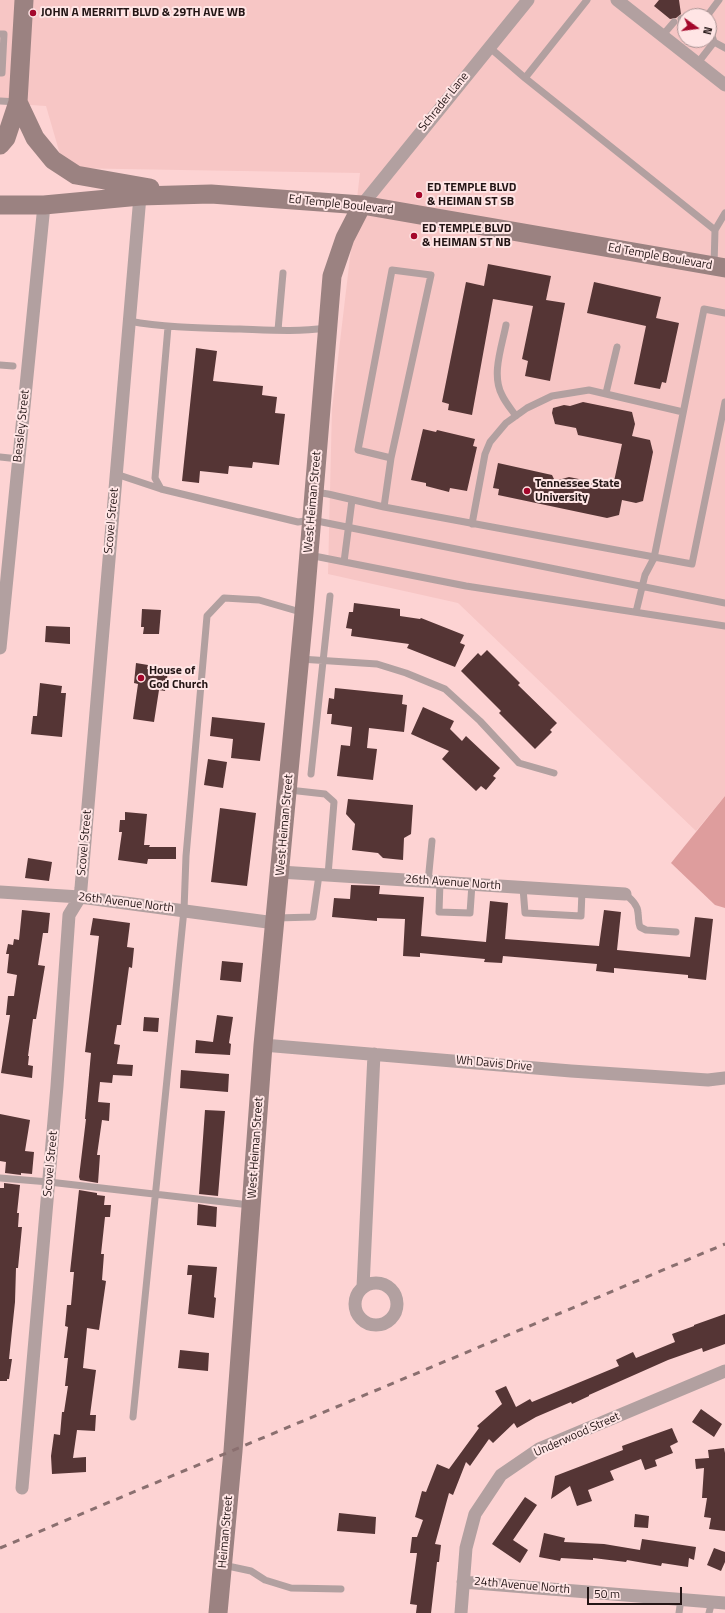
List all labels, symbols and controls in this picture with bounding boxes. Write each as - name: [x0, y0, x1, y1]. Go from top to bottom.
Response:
- place label: JOHN A MERRITT BLVD & 29TH AVE WB: [41, 6, 245, 20]
- marker: JOHN A MERRITT BLVD & 29TH AVE WB: [28, 8, 38, 18]
- north arrow: [677, 8, 717, 48]
- text: N: [699, 25, 716, 36]
- street label: Schrader Lane: [416, 70, 472, 134]
- place label: ED TEMPLE BLVD & HEIMAN ST SB: [427, 181, 516, 209]
- marker: ED TEMPLE BLVD & HEIMAN ST SB: [414, 190, 424, 200]
- street label: Ed Temple Boulevard: [288, 192, 394, 218]
- place label: ED TEMPLE BLVD & HEIMAN ST NB: [422, 222, 511, 250]
- marker: ED TEMPLE BLVD & HEIMAN ST NB: [409, 231, 419, 241]
- street label: Ed Temple Boulevard: [607, 241, 713, 273]
- street label: Beasley Street: [11, 389, 33, 463]
- street label: West Heiman Street: [301, 451, 325, 553]
- place label: Tennessee State University: [535, 477, 620, 505]
- marker: Tennessee State University: [522, 486, 532, 496]
- street label: Scovel Street: [102, 488, 122, 554]
- place label: House of God Church: [149, 664, 208, 692]
- marker: House of God Church: [136, 673, 146, 683]
- street label: West Heiman Street: [273, 774, 297, 876]
- street label: Scovel Street: [75, 810, 95, 876]
- street label: 26th Avenue North: [405, 872, 501, 894]
- street label: 26th Avenue North: [77, 890, 175, 916]
- street label: Wh Davis Drive: [455, 1054, 533, 1074]
- street label: West Heiman Street: [245, 1097, 267, 1199]
- street label: Scovel Street: [41, 1131, 61, 1197]
- street label: Underwood Street: [532, 1410, 622, 1460]
- street label: Heiman Street: [216, 1495, 236, 1569]
- street label: 24th Avenue North: [474, 1575, 570, 1597]
- scale bar: [589, 1579, 684, 1605]
- text: 50 m: [594, 1584, 620, 1603]

